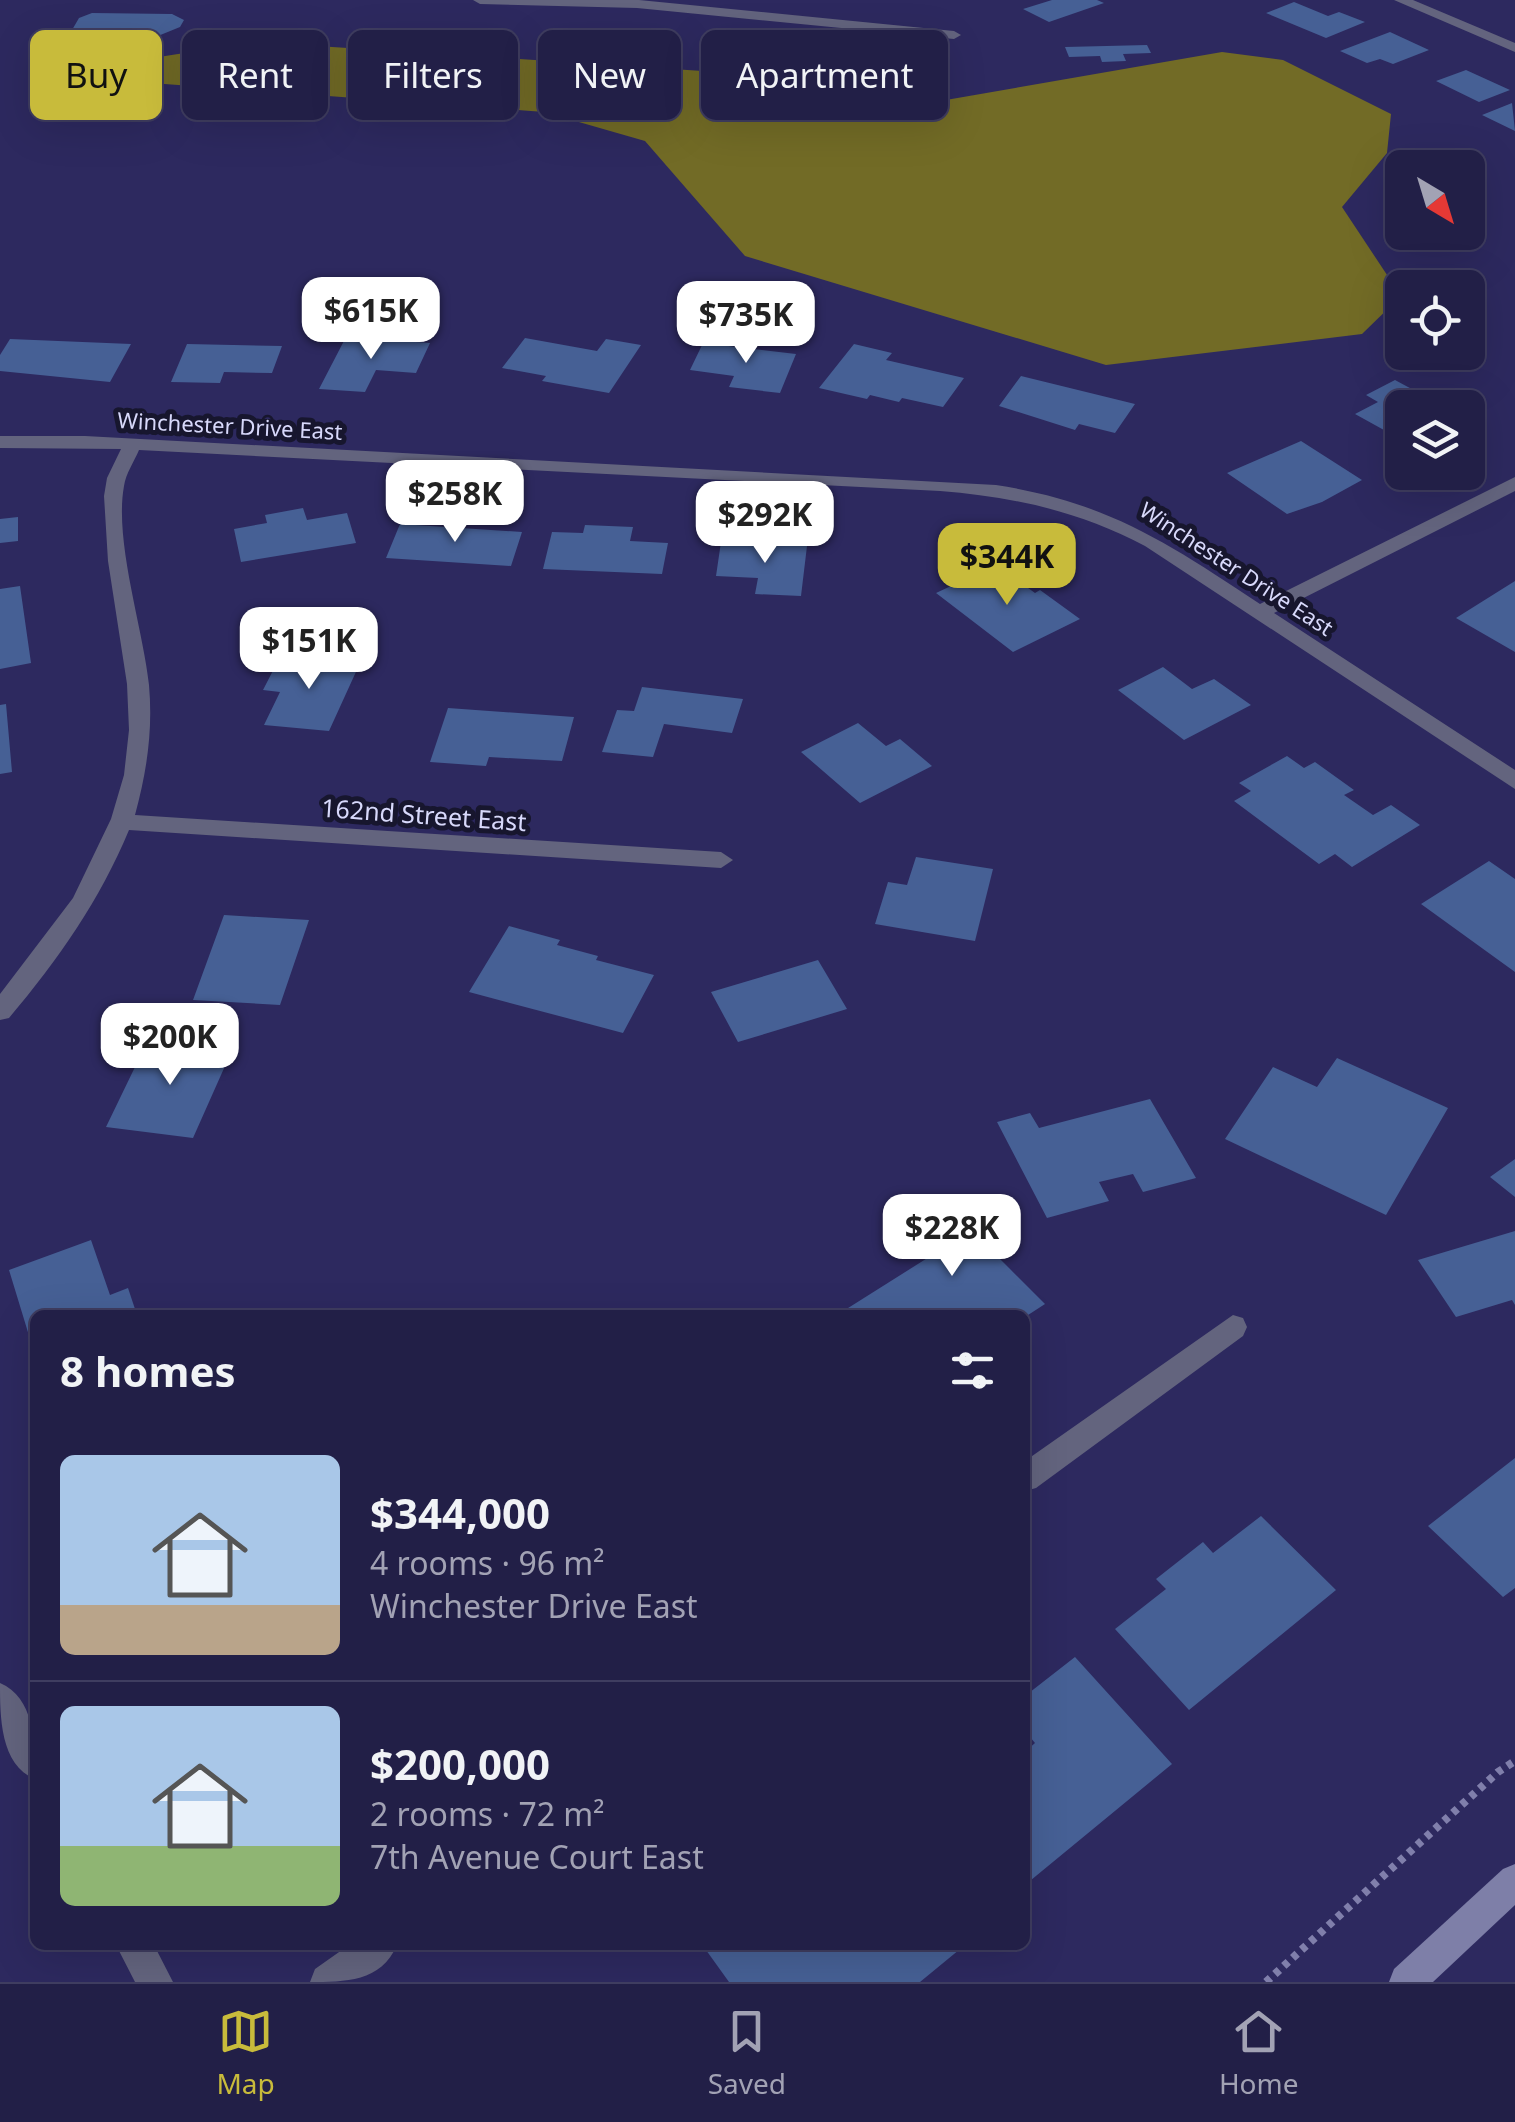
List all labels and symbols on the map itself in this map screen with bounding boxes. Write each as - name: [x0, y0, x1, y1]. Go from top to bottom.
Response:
- north arrow: [1385, 150, 1485, 250]
- pin: $615K: [301, 277, 441, 362]
- pin: $735K: [676, 281, 816, 366]
- street label: Winchester Drive East: [117, 404, 343, 446]
- pin: $258K: [385, 460, 525, 545]
- pin: $292K: [695, 481, 835, 566]
- street label: Winchester Drive East: [1134, 494, 1340, 642]
- pin: $344K: [937, 523, 1077, 608]
- pin: $151K: [239, 607, 379, 692]
- street label: 162nd Street East: [320, 790, 528, 838]
- pin: $200K: [100, 1003, 240, 1088]
- pin: $228K: [882, 1194, 1022, 1279]

